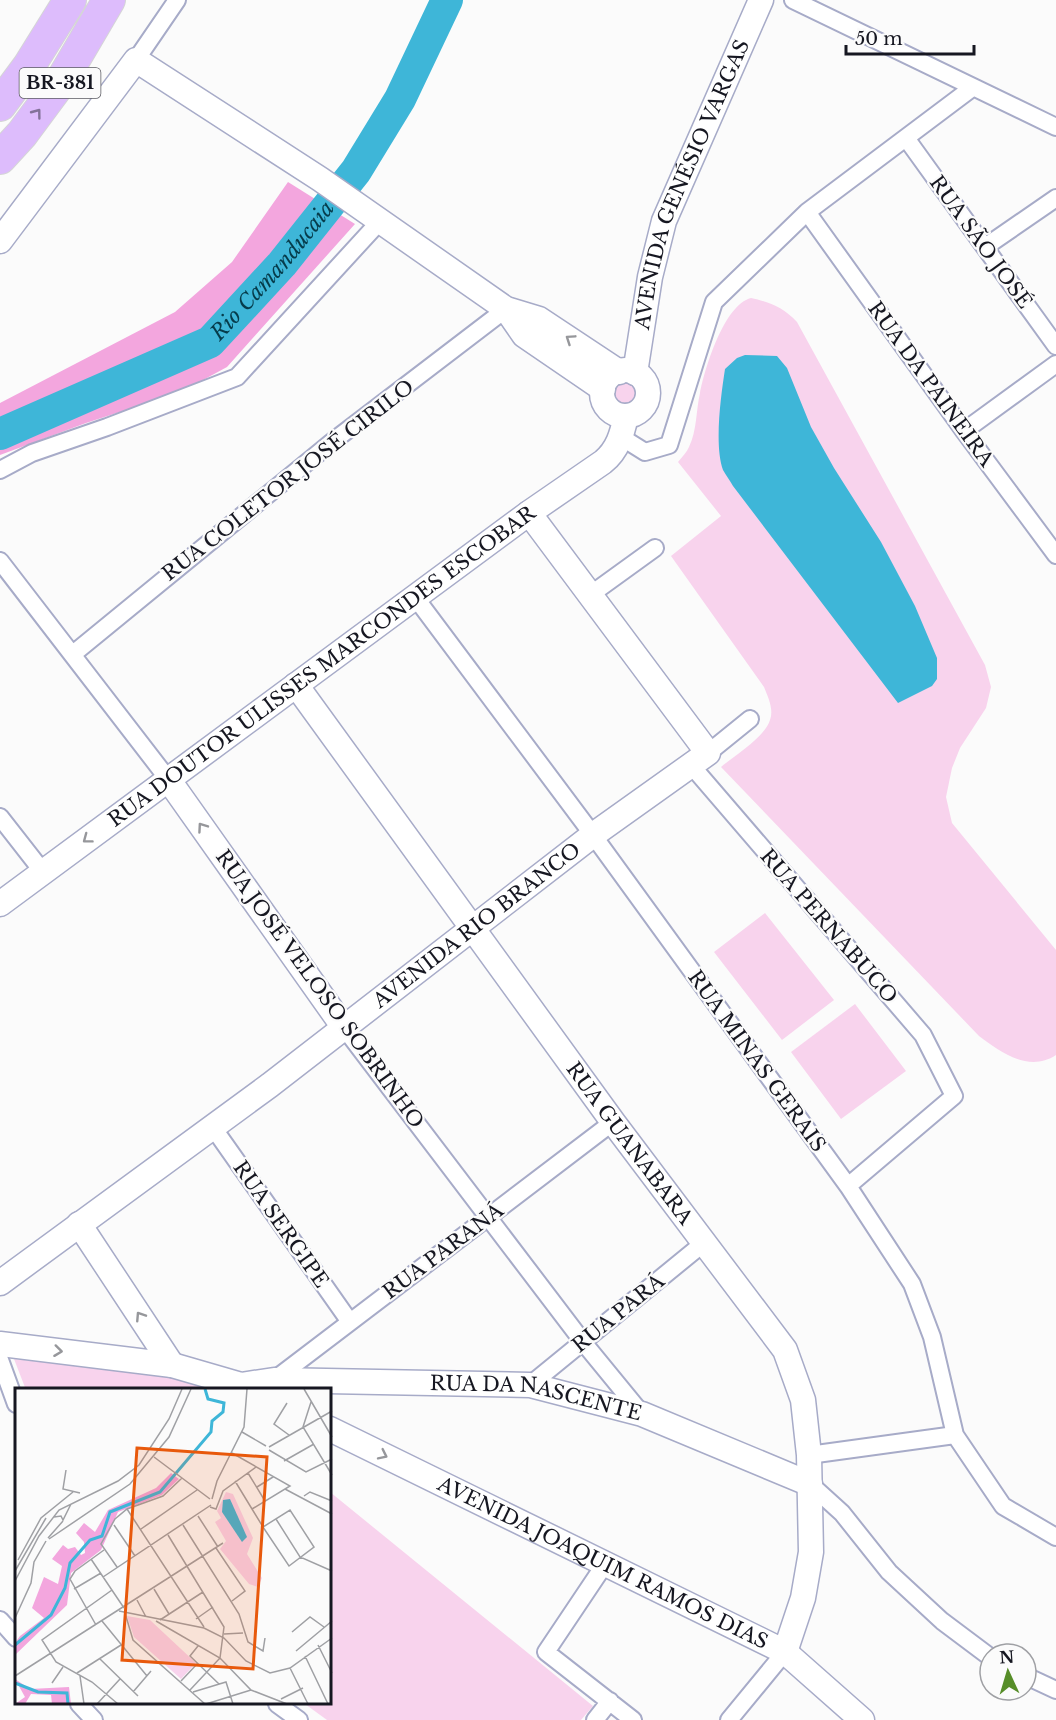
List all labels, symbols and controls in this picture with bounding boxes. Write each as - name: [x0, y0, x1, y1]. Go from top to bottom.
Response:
- scale bar: [846, 18, 974, 56]
- text: 50 m: [855, 28, 903, 50]
- street label: AVENIDA GENÉSIO VARGAS: [630, 36, 754, 332]
- road number: BR-381: [20, 68, 100, 98]
- one-way arrow: [30, 109, 41, 120]
- street label: RUA SÃO JOSÉ: [925, 170, 1038, 313]
- water label: Rio Camanducaia: [204, 196, 340, 347]
- street label: RUA DA PAINEIRA: [863, 297, 999, 472]
- one-way arrow: [566, 335, 576, 347]
- street label: RUA COLETOR JOSÉ CIRILO: [157, 373, 419, 586]
- street label: RUA DOUTOR ULISSES MARCONDES ESCOBAR: [103, 500, 541, 832]
- one-way arrow: [198, 822, 209, 833]
- one-way arrow: [83, 832, 94, 843]
- street label: AVENIDA RIO BRANCO: [367, 837, 585, 1013]
- street label: RUA PERNABUCO: [756, 844, 902, 1008]
- street label: RUA JOSÉ VELOSO SOBRINHO: [211, 845, 430, 1133]
- street label: RUA MINAS GERAIS: [683, 966, 831, 1156]
- street label: RUA GUANABARA: [562, 1057, 698, 1230]
- street label: RUA SERGIPE: [228, 1156, 334, 1292]
- street label: RUA PARANÁ: [377, 1197, 508, 1304]
- street label: RUA PARÁ: [567, 1268, 669, 1357]
- one-way arrow: [136, 1312, 147, 1323]
- one-way arrow: [53, 1344, 63, 1357]
- street label: RUA DA NASCENTE: [430, 1371, 644, 1425]
- inset map: [15, 1388, 332, 1705]
- one-way arrow: [376, 1448, 387, 1459]
- street label: AVENIDA JOAQUIM RAMOS DIAS: [433, 1471, 772, 1654]
- north arrow: [978, 1642, 1038, 1702]
- text: N: [999, 1647, 1015, 1668]

